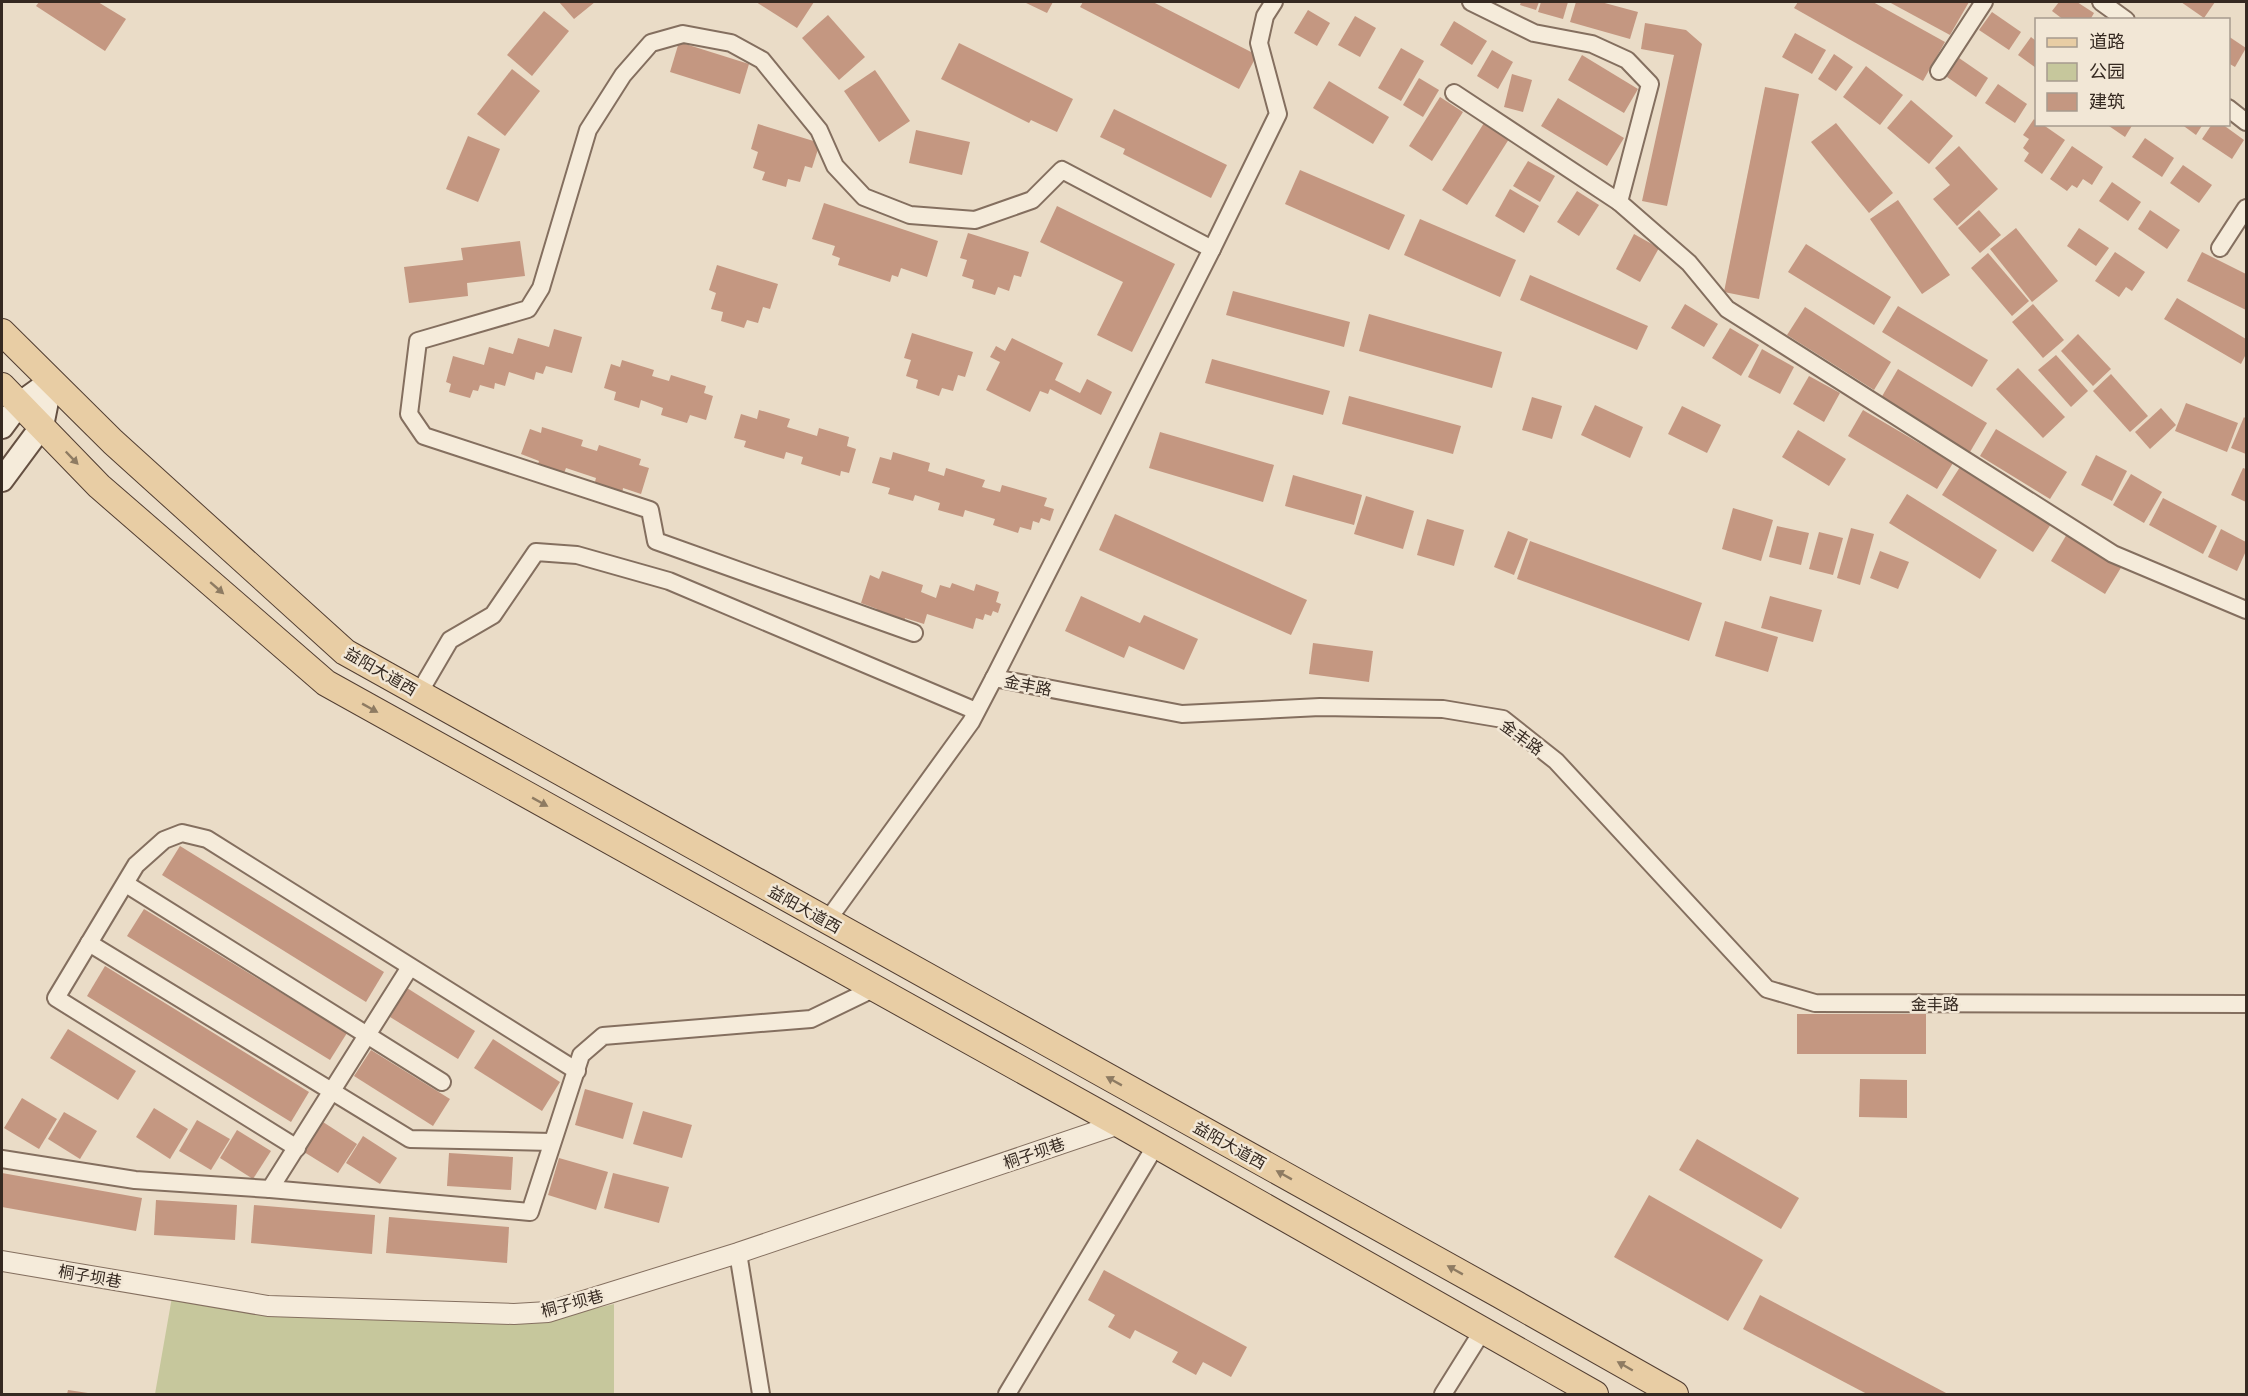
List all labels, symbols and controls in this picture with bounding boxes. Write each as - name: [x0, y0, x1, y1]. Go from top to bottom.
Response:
- legend: [2035, 18, 2230, 126]
- text: 道路: [2089, 32, 2125, 52]
- text: 公园: [2089, 62, 2125, 82]
- text: 建筑: [2089, 92, 2125, 112]
- one-way arrow: [65, 450, 79, 465]
- one-way arrow: [209, 581, 224, 594]
- street label: 益阳大道西: [342, 644, 420, 699]
- street label: 金丰路: [1003, 673, 1053, 698]
- one-way arrow: [362, 702, 378, 713]
- street label: 金丰路: [1497, 716, 1546, 758]
- one-way arrow: [532, 797, 549, 807]
- street label: 益阳大道西: [766, 883, 844, 936]
- street label: 金丰路: [1911, 996, 1959, 1013]
- one-way arrow: [1105, 1076, 1122, 1086]
- street label: 益阳大道西: [1191, 1119, 1269, 1172]
- street label: 桐子坝巷: [1001, 1135, 1067, 1172]
- one-way arrow: [1275, 1170, 1292, 1180]
- street label: 桐子坝巷: [57, 1263, 123, 1290]
- one-way arrow: [1447, 1264, 1463, 1275]
- street label: 桐子坝巷: [539, 1287, 605, 1320]
- one-way arrow: [1617, 1360, 1633, 1371]

